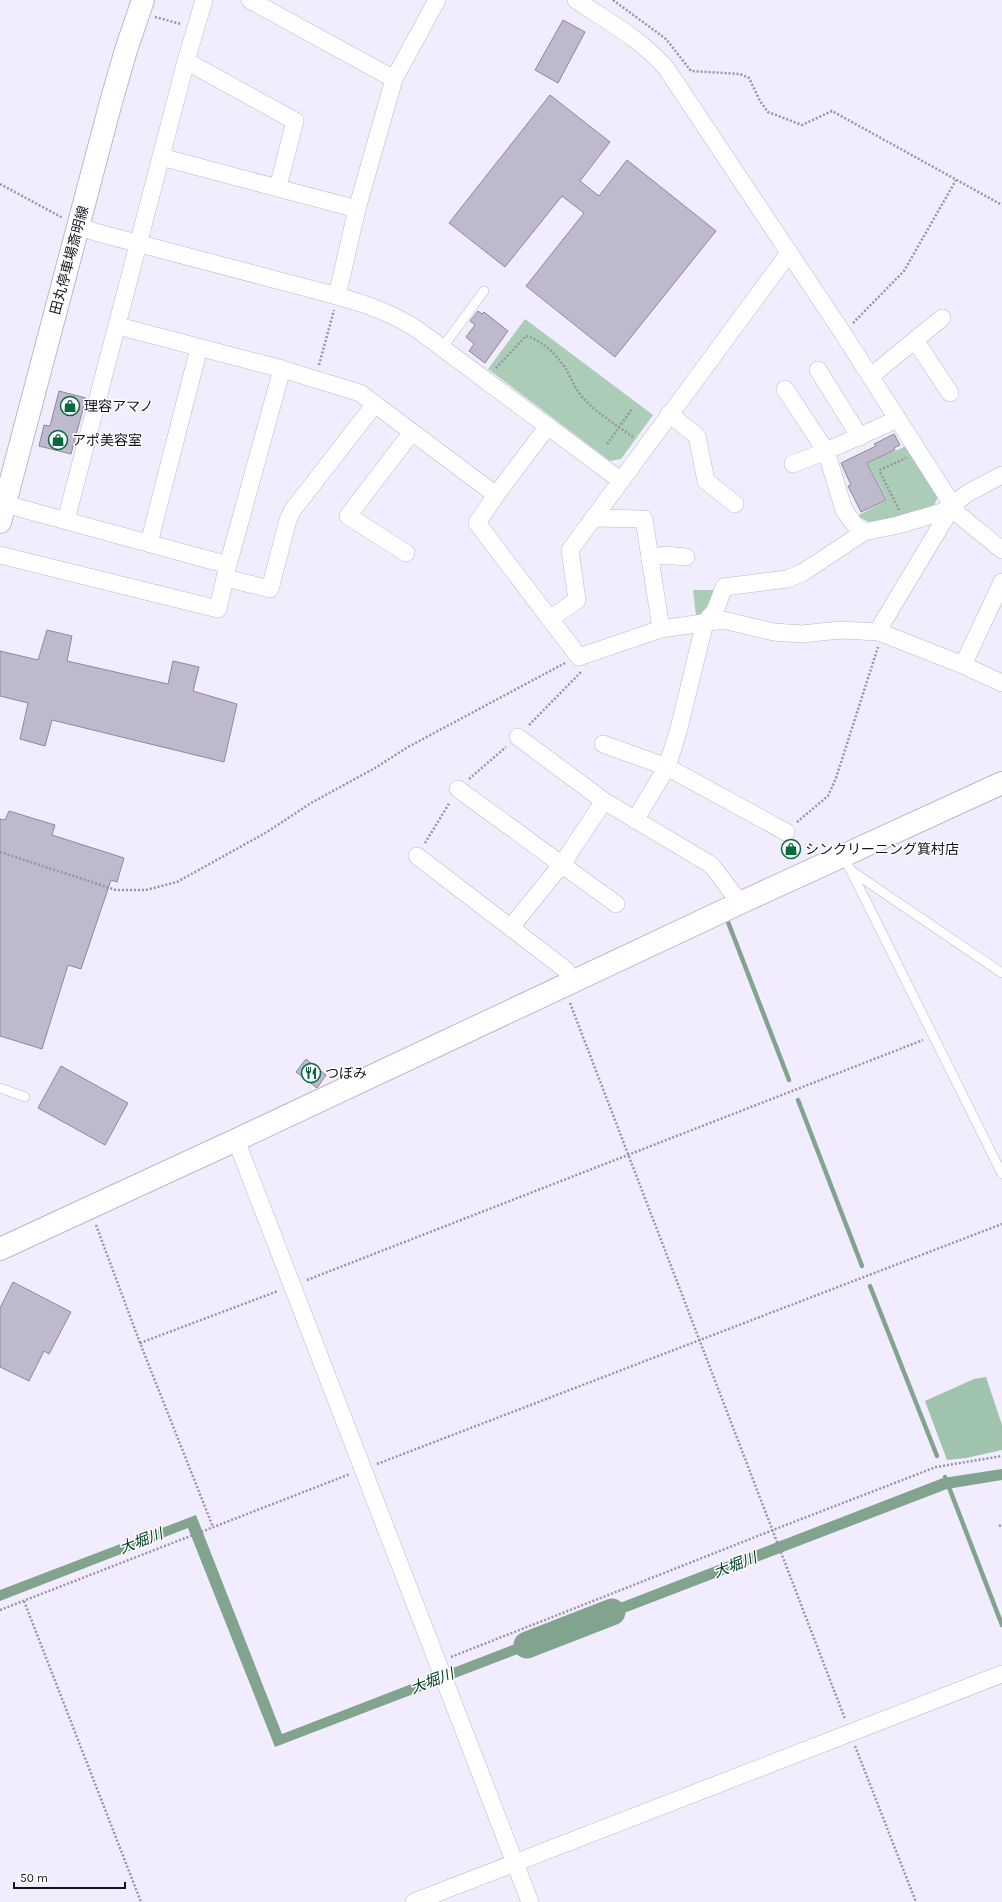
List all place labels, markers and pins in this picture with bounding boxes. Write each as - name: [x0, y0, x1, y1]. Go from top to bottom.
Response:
- shop icon: 理容アマノ: [59, 395, 81, 417]
- place label: 理容アマノ: [84, 398, 154, 415]
- shop icon: アポ美容室: [47, 429, 69, 451]
- place label: アポ美容室: [72, 432, 142, 449]
- shop icon: シンクリーニング箕村店: [780, 838, 802, 860]
- place label: シンクリーニング箕村店: [805, 841, 959, 858]
- restaurant icon: つぼみ: [300, 1062, 322, 1084]
- place label: つぼみ: [325, 1065, 367, 1082]

